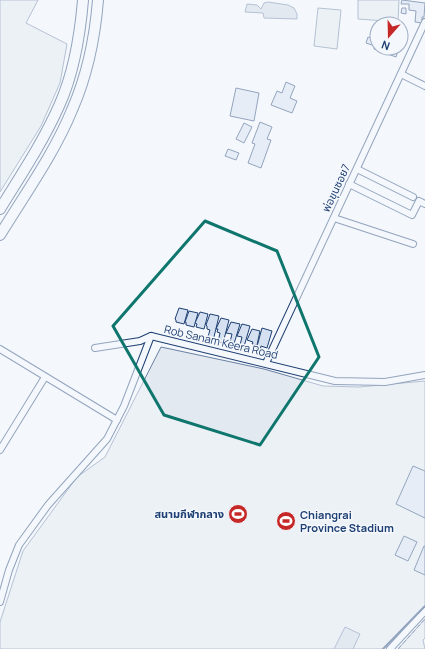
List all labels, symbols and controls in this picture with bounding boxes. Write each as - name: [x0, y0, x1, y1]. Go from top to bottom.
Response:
- north arrow: [369, 16, 409, 56]
- text: N: [379, 37, 392, 54]
- street label: พ่อขุนซอย7: [318, 161, 353, 214]
- street label: Rob Sanam Keera Road: [163, 321, 279, 362]
- sports icon: สนามกีฬากลาง: [227, 503, 249, 525]
- place label: สนามกีฬากลาง: [154, 506, 224, 521]
- place label: Chiangrai Province Stadium: [300, 507, 394, 535]
- sports icon: Chiangrai Province Stadium: [275, 510, 297, 532]

